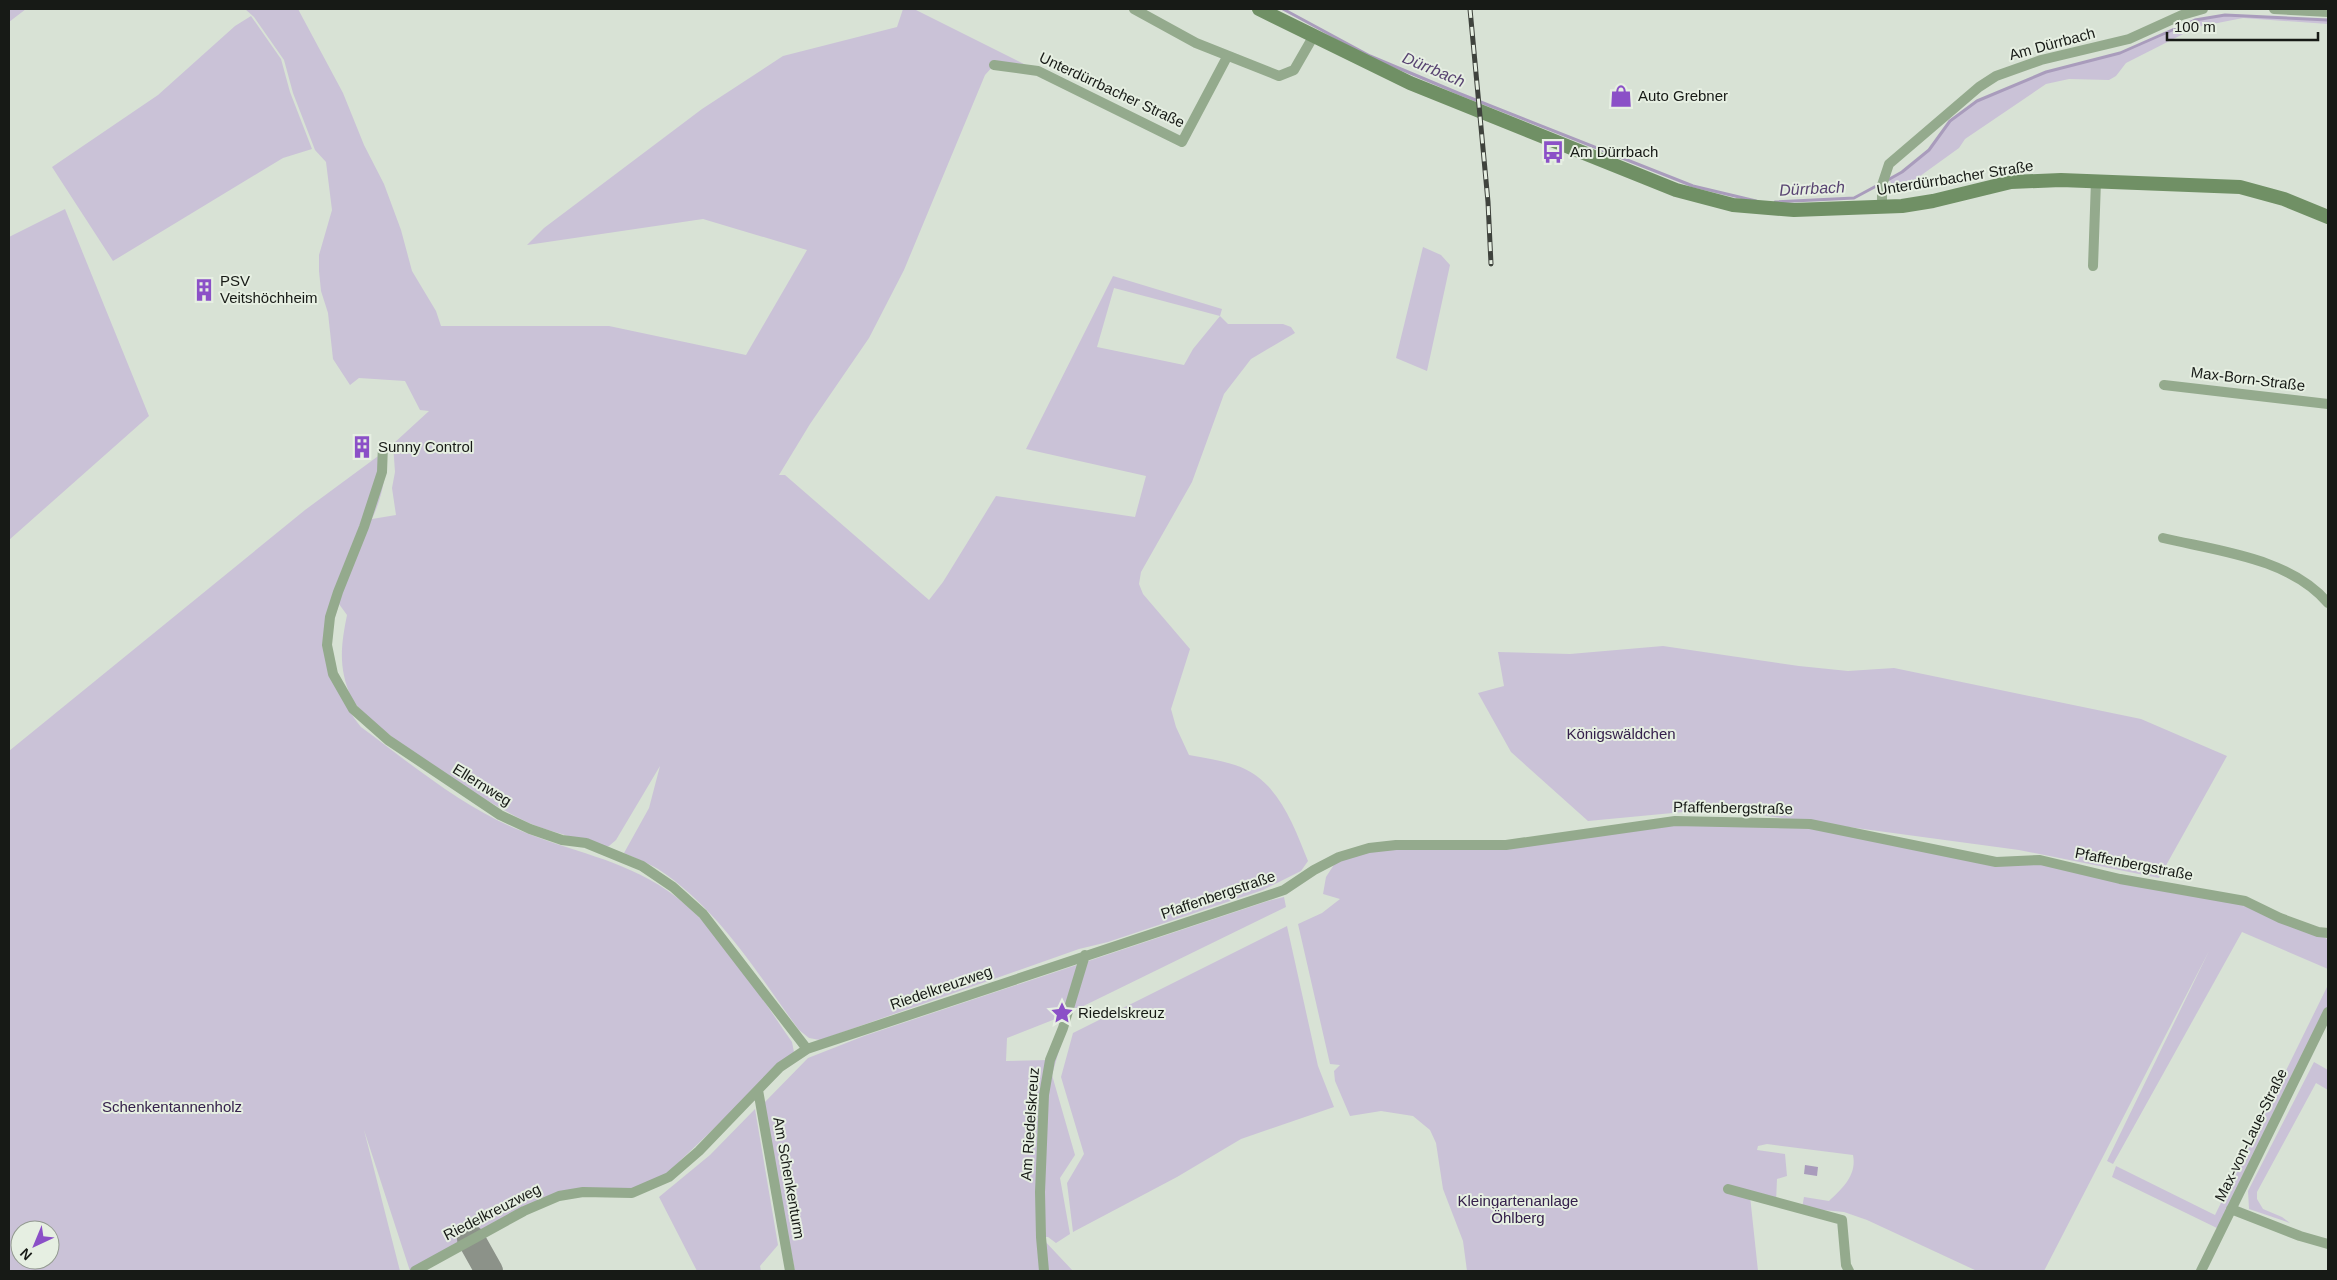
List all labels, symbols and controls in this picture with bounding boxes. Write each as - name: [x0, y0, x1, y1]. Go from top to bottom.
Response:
- scale bar: [2167, 10, 2318, 42]
- text: 100 m: [2174, 18, 2216, 35]
- street label: Am Dürrbach: [2007, 24, 2097, 63]
- street label: Unterdürrbacher Straße: [1037, 48, 1188, 131]
- water label: Dürrbach: [1400, 49, 1468, 90]
- shop icon: Auto Grebner: [1608, 83, 1634, 109]
- place label: Auto Grebner: [1638, 87, 1728, 104]
- bus stop icon: Am Dürrbach: [1540, 139, 1566, 165]
- place label: Am Dürrbach: [1570, 143, 1658, 160]
- street label: Unterdürrbacher Straße: [1875, 157, 2034, 198]
- water label: Dürrbach: [1779, 178, 1845, 199]
- place label: PSV Veitshöchheim: [220, 272, 318, 306]
- building icon: PSV Veitshöchheim: [191, 277, 217, 303]
- street label: Max-Born-Straße: [2190, 363, 2306, 394]
- building icon: Sunny Control: [349, 434, 375, 460]
- place label: Sunny Control: [378, 438, 473, 455]
- park label: Königswäldchen: [1566, 725, 1676, 742]
- street label: Ellernweg: [450, 760, 515, 809]
- street label: Pfaffenbergstraße: [1673, 798, 1793, 817]
- street label: Pfaffenbergstraße: [2074, 844, 2195, 883]
- street label: Pfaffenbergstraße: [1158, 867, 1277, 922]
- street label: Riedelkreuzweg: [888, 962, 994, 1013]
- place icon: Riedelskreuz: [1049, 1000, 1075, 1026]
- place label: Riedelskreuz: [1078, 1004, 1165, 1021]
- street label: Max-von-Laue-Straße: [2211, 1065, 2290, 1204]
- street label: Am Riedelskreuz: [1017, 1067, 1042, 1181]
- park label: Schenkentannenholz: [102, 1098, 242, 1115]
- street label: Am Schenkenturm: [770, 1116, 809, 1240]
- street label: Riedelkreuzweg: [440, 1180, 543, 1243]
- park label: Kleingartenanlage Öhlberg: [1458, 1192, 1578, 1226]
- north arrow: [10, 1220, 60, 1270]
- text: N: [17, 1245, 35, 1264]

